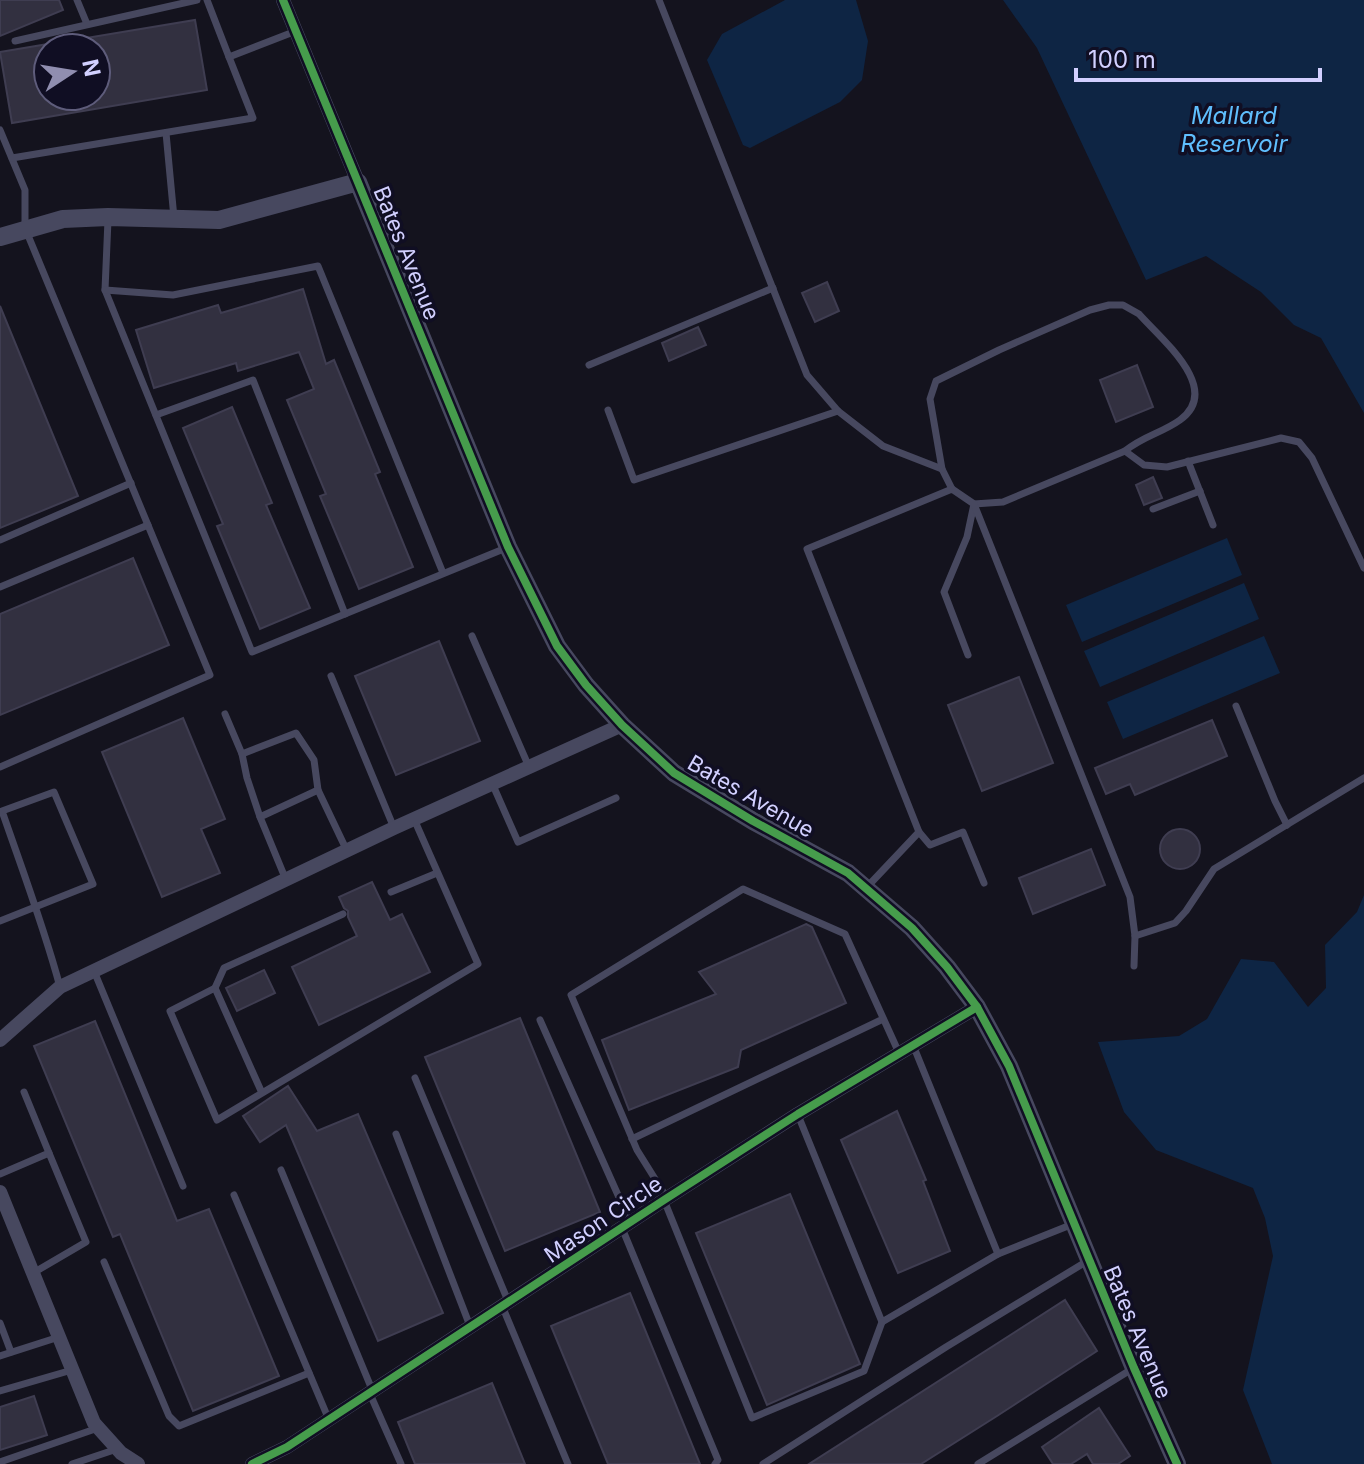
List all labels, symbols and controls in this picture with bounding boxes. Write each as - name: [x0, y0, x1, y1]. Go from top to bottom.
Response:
- north arrow: [32, 32, 112, 112]
- scale bar: [1076, 32, 1320, 82]
- text: 100 m: [1088, 45, 1156, 74]
- text: N: [77, 57, 106, 79]
- water label: Mallard Reservoir: [1180, 101, 1288, 158]
- street label: Bates Avenue: [368, 182, 446, 324]
- street label: Bates Avenue: [683, 749, 819, 843]
- street label: Mason Circle: [539, 1170, 667, 1268]
- street label: Bates Avenue: [1098, 1262, 1178, 1402]

